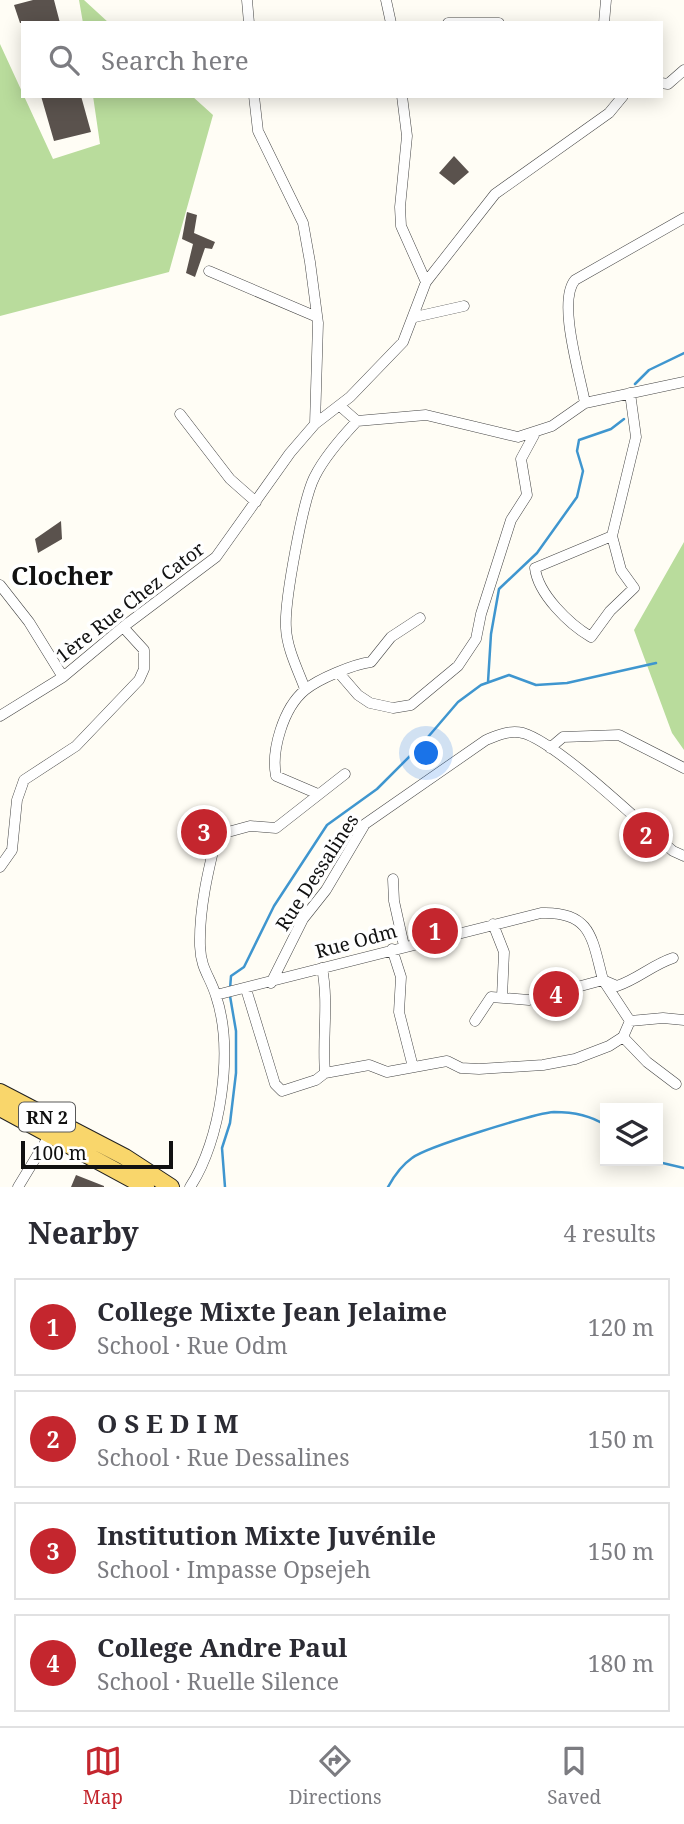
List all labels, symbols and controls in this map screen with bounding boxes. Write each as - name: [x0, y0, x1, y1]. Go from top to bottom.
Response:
- search box: [21, 21, 663, 98]
- icon: search: [45, 41, 83, 79]
- text: Search here: [101, 42, 249, 78]
- street label: 1ère Rue Chez Cator: [50, 536, 210, 668]
- district label: Clocher: [11, 557, 113, 593]
- your location: [409, 736, 443, 770]
- pin: 3: [181, 806, 227, 858]
- street label: Rue Dessalines: [269, 809, 365, 935]
- pin: 2: [623, 809, 669, 861]
- pin: 1: [412, 905, 458, 957]
- street label: Rue Odm: [312, 918, 400, 964]
- pin: 4: [533, 968, 579, 1020]
- road number: RN 2: [19, 1102, 75, 1132]
- map controls: [600, 1103, 663, 1166]
- button: layers: [600, 1103, 663, 1166]
- scale bar: [21, 1138, 173, 1170]
- text: 100 m: [32, 1140, 87, 1166]
- text: Nearby: [28, 1212, 139, 1253]
- text: 4 results: [563, 1217, 656, 1249]
- text: College Mixte Jean Jelaime: [97, 1293, 447, 1329]
- text: 1: [47, 1311, 60, 1343]
- text: 120 m: [588, 1311, 654, 1343]
- text: School · Rue Odm: [97, 1329, 288, 1361]
- text: O S E D I M: [97, 1405, 238, 1441]
- text: 2: [47, 1423, 60, 1455]
- text: 150 m: [588, 1423, 654, 1455]
- text: School · Rue Dessalines: [97, 1441, 350, 1473]
- text: Institution Mixte Juvénile: [97, 1517, 436, 1553]
- text: 3: [47, 1535, 60, 1567]
- text: 150 m: [588, 1535, 654, 1567]
- text: School · Impasse Opsejeh: [97, 1553, 371, 1585]
- text: College Andre Paul: [97, 1629, 347, 1665]
- text: 4: [47, 1647, 60, 1679]
- text: 180 m: [588, 1647, 654, 1679]
- text: School · Ruelle Silence: [97, 1665, 339, 1697]
- tab: Map: [83, 1742, 123, 1810]
- tab: Directions: [289, 1742, 382, 1810]
- tab: Saved: [547, 1742, 601, 1810]

